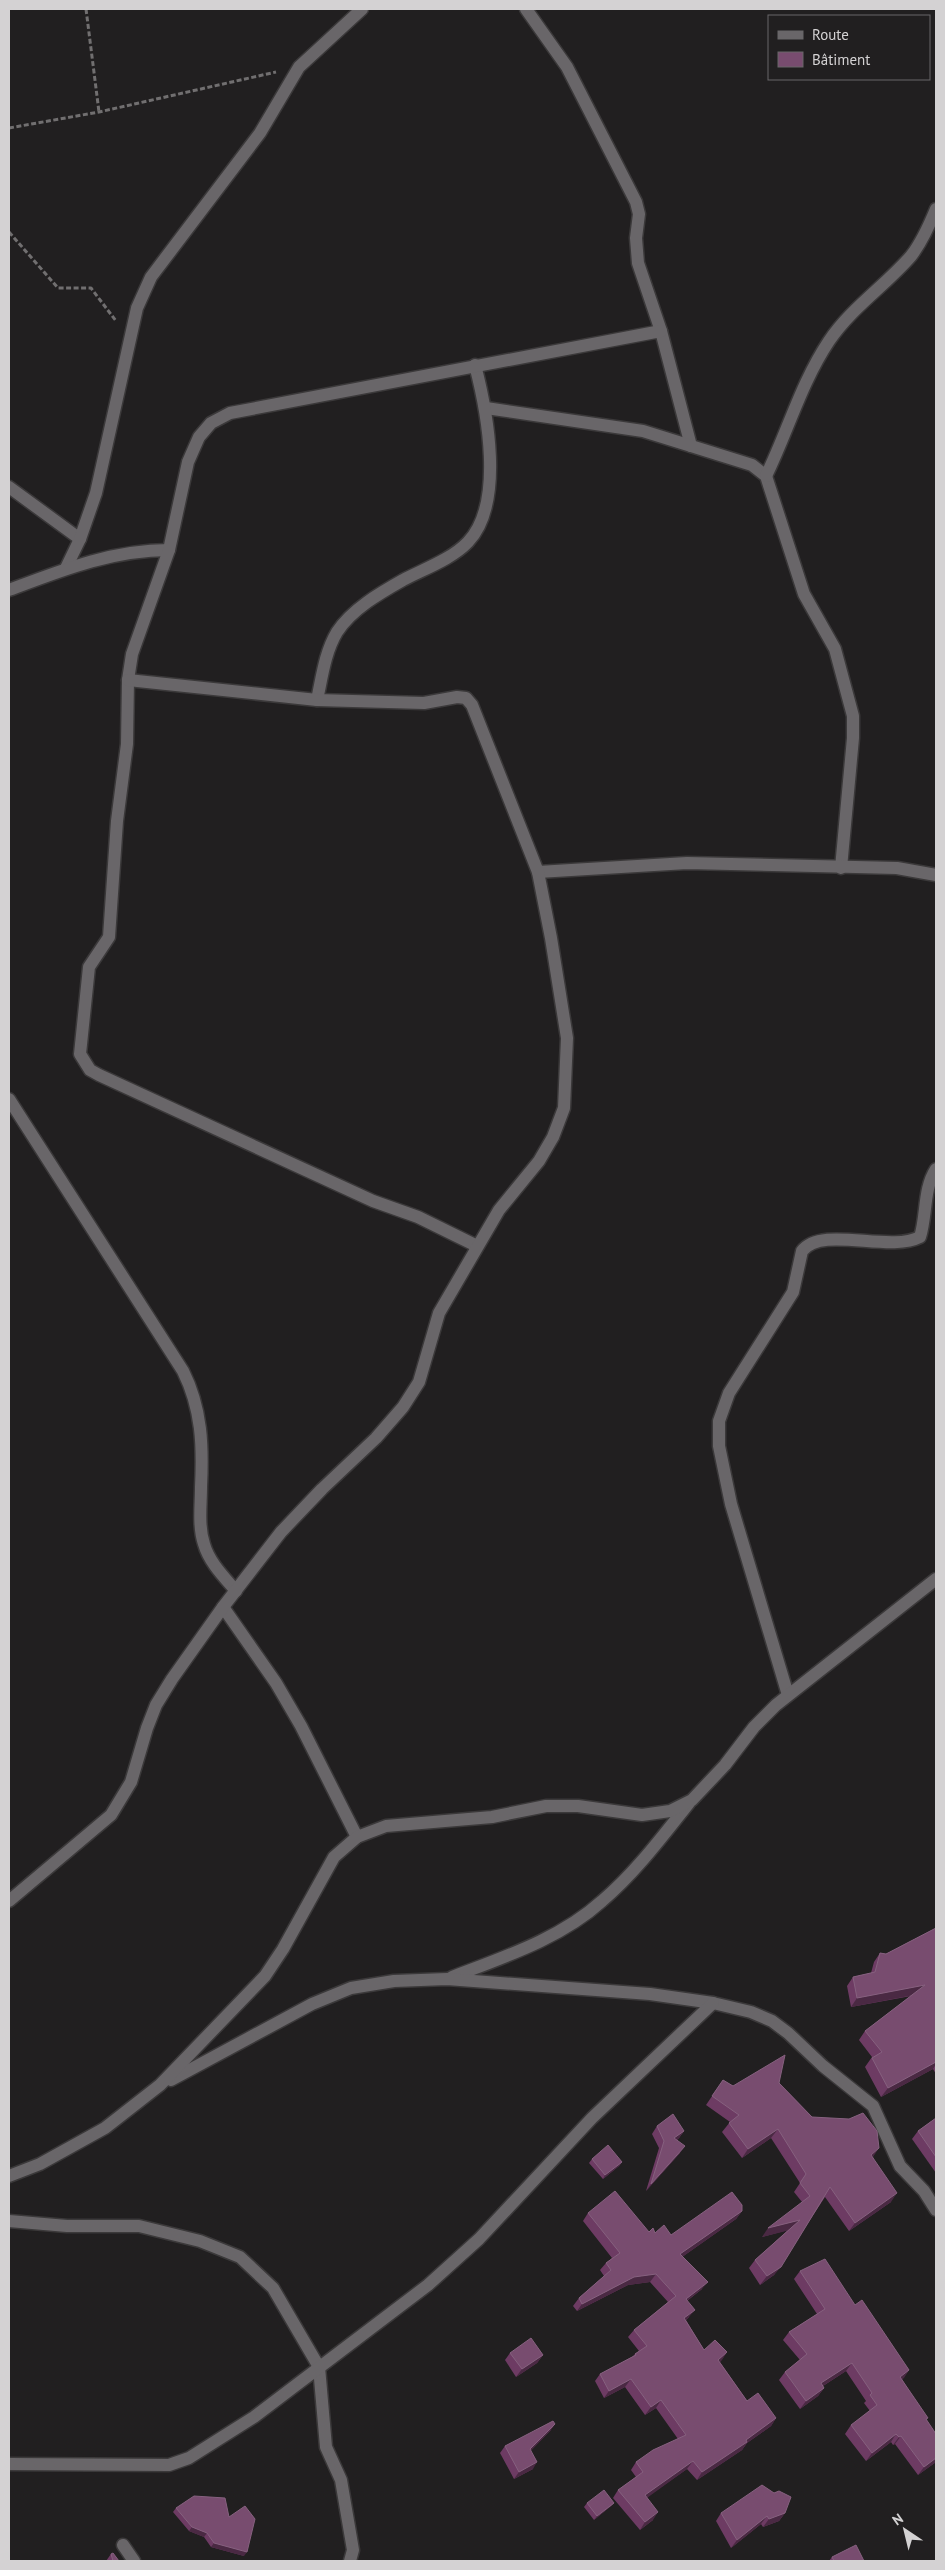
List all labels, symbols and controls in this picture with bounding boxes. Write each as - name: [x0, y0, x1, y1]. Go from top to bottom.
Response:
- legend: [768, 15, 930, 80]
- text: Route: [812, 25, 849, 44]
- text: Bâtiment: [812, 50, 870, 69]
- north arrow: [880, 2505, 930, 2555]
- text: N: [889, 2509, 906, 2529]

